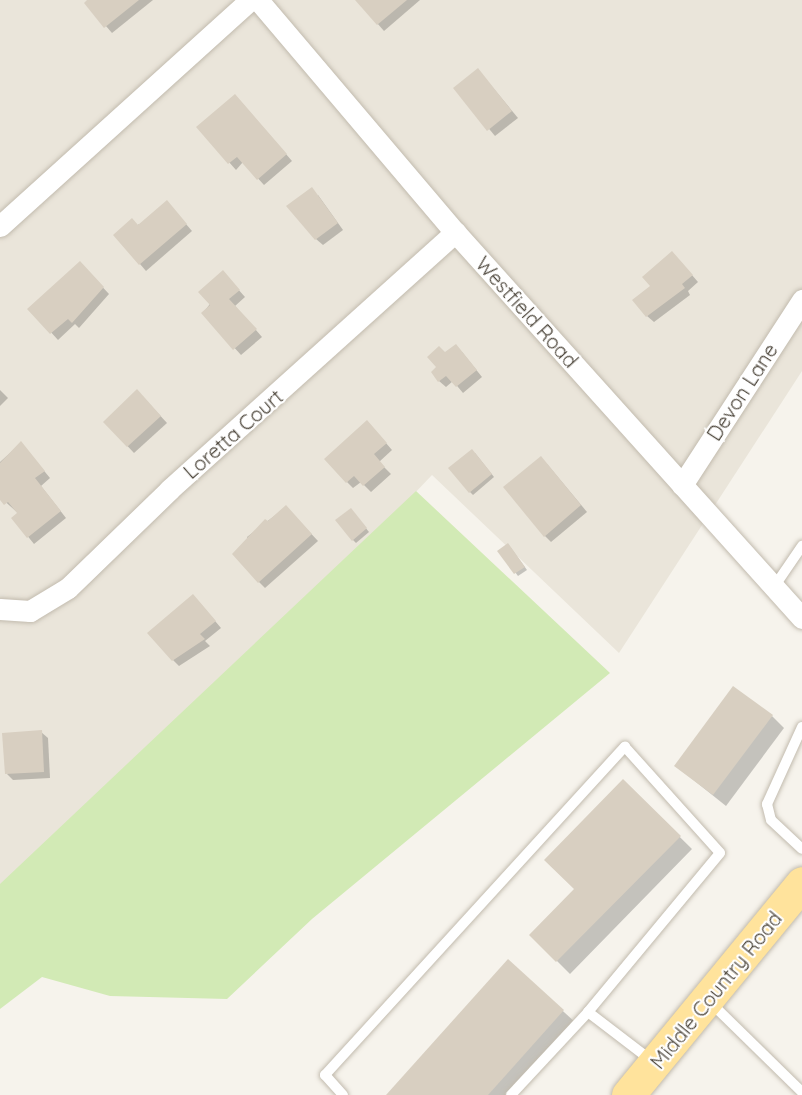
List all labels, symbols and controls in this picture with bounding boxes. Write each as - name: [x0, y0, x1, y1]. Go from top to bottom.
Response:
- street label: Westfield Road: [471, 252, 583, 372]
- street label: Devon Lane: [702, 339, 782, 445]
- street label: Loretta Court: [179, 384, 287, 484]
- street label: Middle Country Road: [645, 907, 787, 1073]

